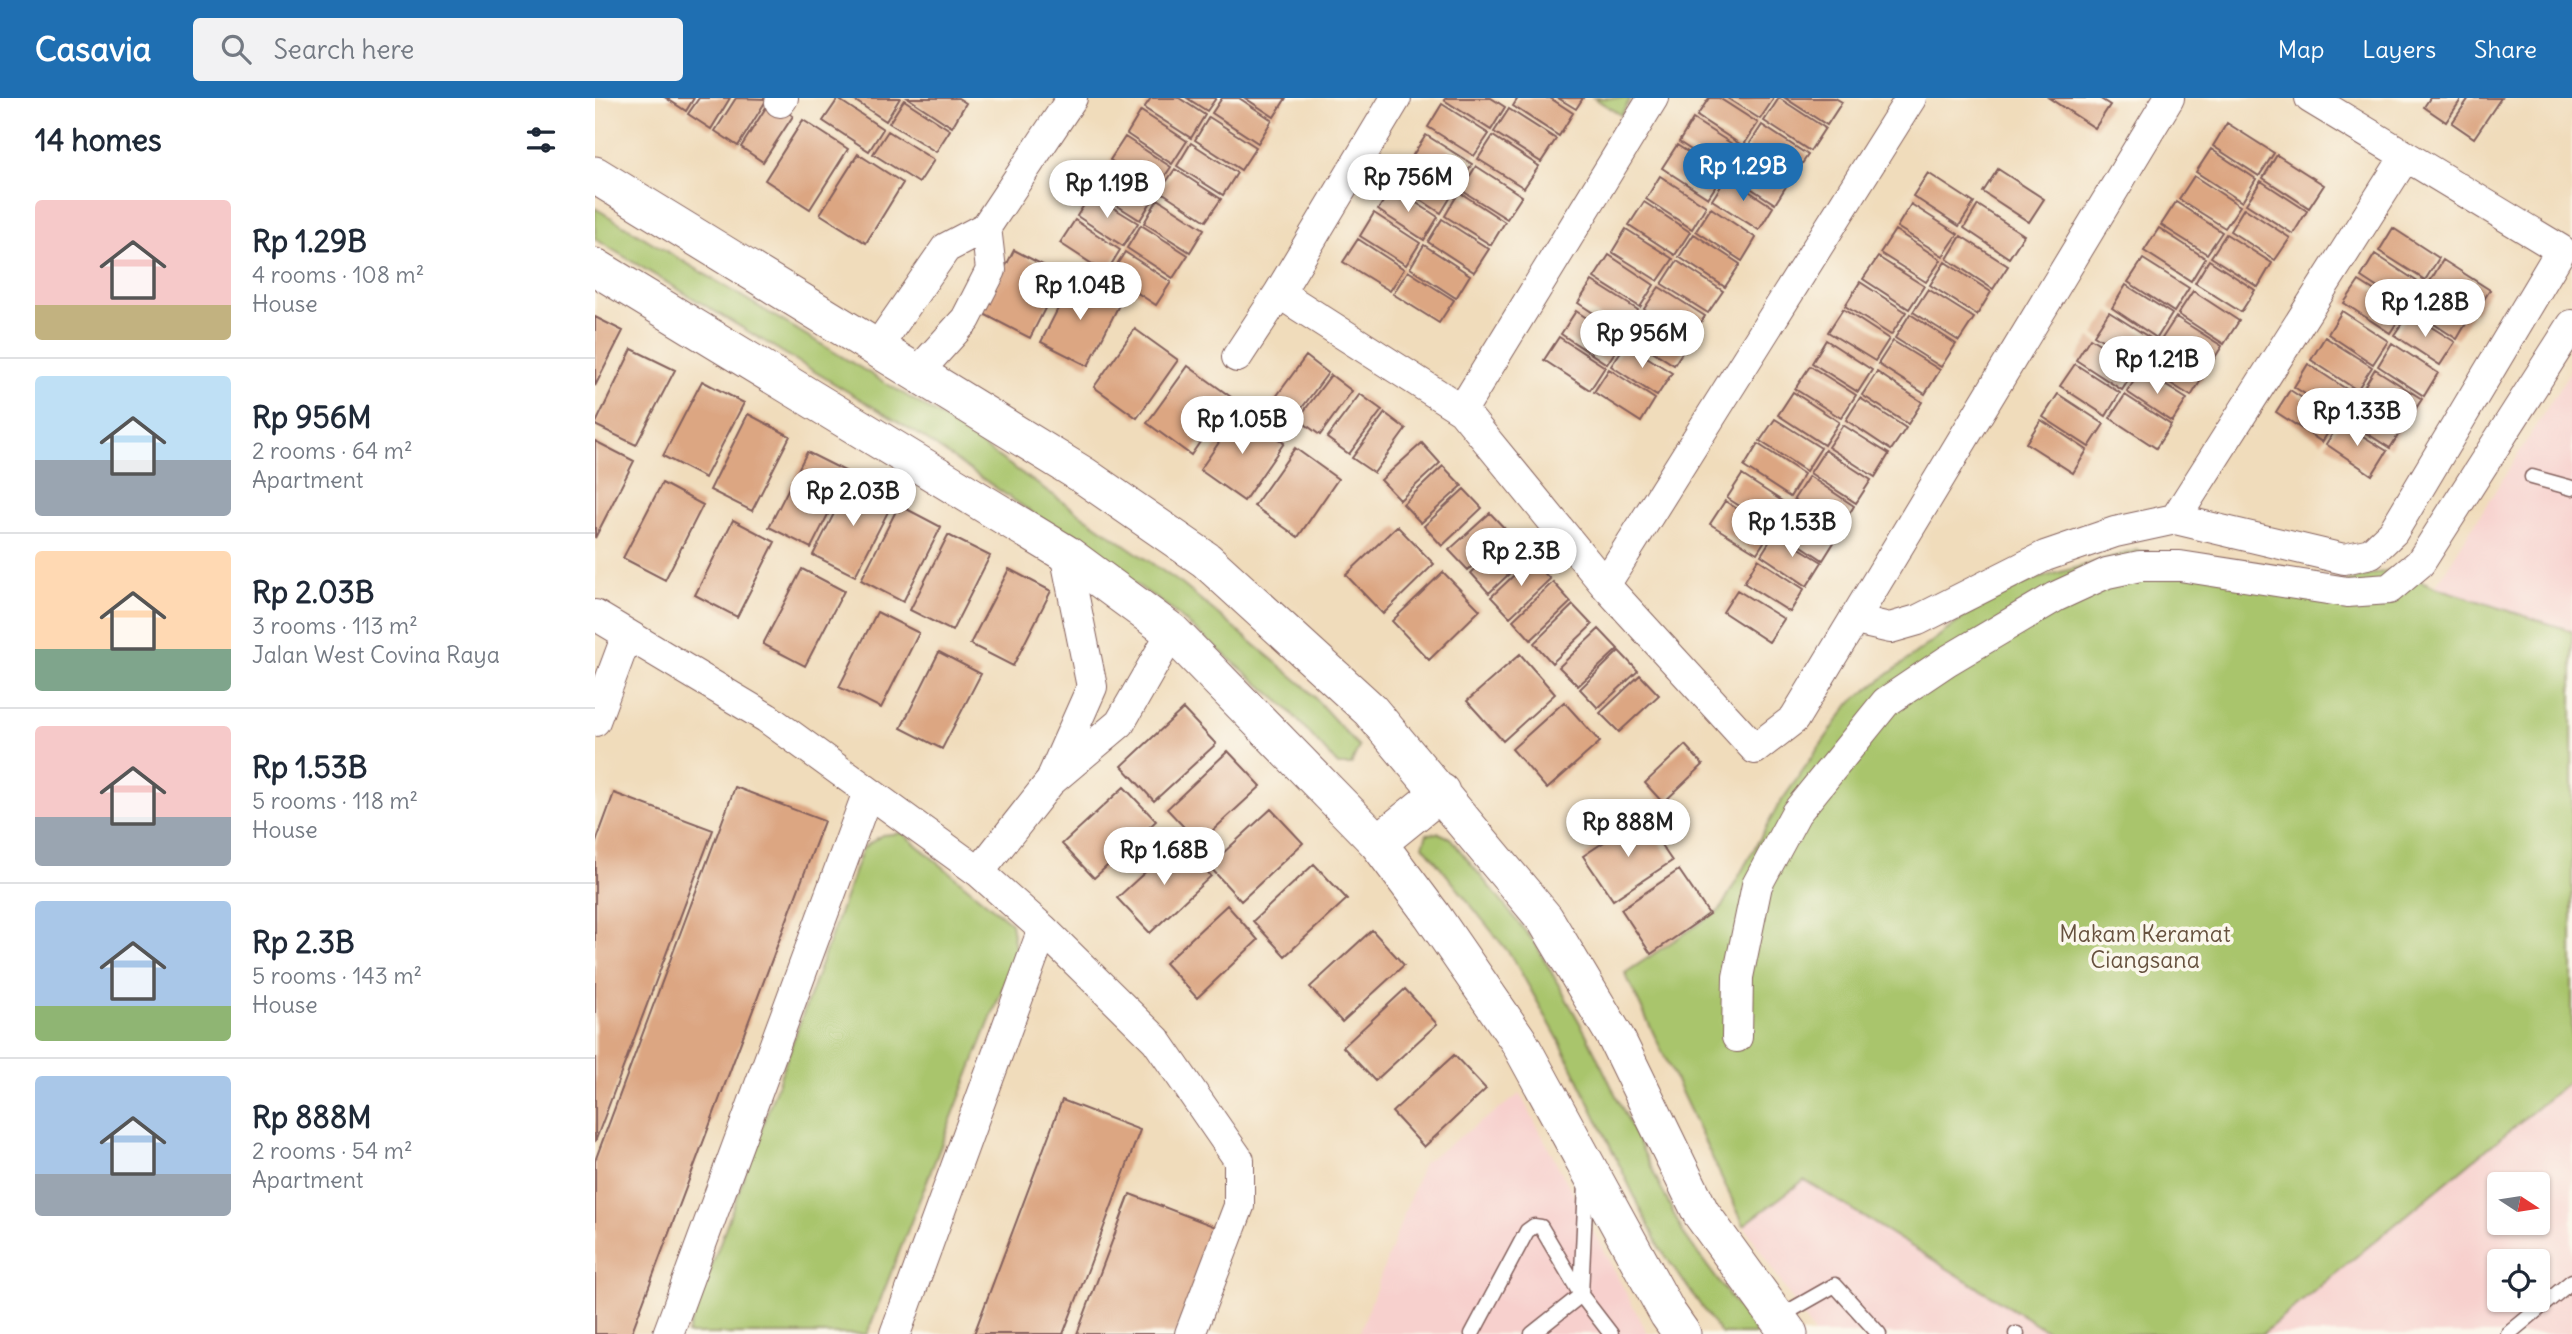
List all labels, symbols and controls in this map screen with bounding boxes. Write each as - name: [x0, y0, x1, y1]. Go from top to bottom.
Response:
- search box: [193, 18, 683, 81]
- text: Casavia: [35, 28, 151, 70]
- icon: search: [217, 30, 255, 68]
- text: Search here: [273, 33, 414, 66]
- text: Map: [2278, 34, 2324, 64]
- text: Layers: [2362, 34, 2436, 64]
- text: Share: [2474, 34, 2537, 64]
- text: 14 homes: [35, 121, 162, 159]
- icon: filters: [522, 121, 560, 159]
- pin: Rp 1.29B: [1671, 144, 1815, 203]
- text: Rp 1.29B: [1699, 151, 1787, 180]
- pin: Rp 756M: [1343, 155, 1473, 214]
- pin: Rp 1.19B: [1035, 160, 1179, 220]
- text: Rp 756M: [1363, 162, 1453, 191]
- text: Rp 1.19B: [1065, 168, 1149, 197]
- text: Rp 1.29B: [252, 222, 367, 260]
- icon: home: [91, 228, 175, 312]
- text: 4 rooms · 108 m²: [252, 260, 424, 289]
- pin: Rp 1.04B: [1008, 262, 1152, 322]
- text: Rp 1.04B: [1035, 270, 1125, 299]
- pin: Rp 1.28B: [2353, 280, 2497, 339]
- text: Rp 1.28B: [2381, 287, 2469, 316]
- text: House: [252, 289, 318, 318]
- pin: Rp 956M: [1577, 310, 1707, 370]
- text: Rp 956M: [1596, 318, 1688, 347]
- pin: Rp 1.21B: [2085, 336, 2229, 396]
- text: Rp 1.21B: [2115, 344, 2199, 373]
- pin: Rp 1.33B: [2285, 388, 2429, 448]
- pin: Rp 1.05B: [1170, 396, 1314, 456]
- text: Rp 1.33B: [2313, 396, 2401, 425]
- text: Rp 956M: [252, 398, 372, 436]
- icon: home: [91, 404, 175, 488]
- text: Rp 1.05B: [1197, 404, 1287, 433]
- text: 2 rooms · 64 m²: [252, 436, 413, 465]
- text: Apartment: [252, 465, 364, 494]
- pin: Rp 2.03B: [781, 468, 925, 528]
- text: Rp 2.03B: [806, 476, 900, 505]
- pin: Rp 1.53B: [1720, 500, 1864, 559]
- text: Rp 1.53B: [1748, 507, 1836, 536]
- pin: Rp 2.3B: [1456, 528, 1586, 588]
- text: Rp 2.3B: [1482, 536, 1560, 565]
- text: Rp 2.03B: [252, 573, 374, 611]
- icon: home: [91, 579, 175, 663]
- text: 3 rooms · 113 m²: [252, 611, 418, 640]
- text: Jalan West Covina Raya: [252, 640, 500, 669]
- text: Rp 1.53B: [252, 748, 367, 786]
- icon: home: [91, 754, 175, 838]
- text: 5 rooms · 118 m²: [252, 786, 418, 815]
- pin: Rp 888M: [1563, 800, 1693, 859]
- text: Rp 888M: [1582, 807, 1674, 836]
- text: House: [252, 815, 318, 844]
- pin: Rp 1.68B: [1092, 828, 1236, 887]
- text: Rp 1.68B: [1120, 835, 1208, 864]
- park label: Makam Keramat Ciangsana: [2059, 919, 2231, 974]
- text: Rp 2.3B: [252, 923, 355, 961]
- icon: home: [91, 929, 175, 1013]
- text: 5 rooms · 143 m²: [252, 961, 422, 990]
- text: House: [252, 990, 318, 1019]
- text: Rp 888M: [252, 1098, 372, 1136]
- icon: home: [91, 1104, 175, 1188]
- text: 2 rooms · 54 m²: [252, 1136, 413, 1165]
- text: Apartment: [252, 1165, 364, 1194]
- north arrow: [2487, 1172, 2550, 1236]
- map controls: [2487, 1172, 2550, 1312]
- button: locate: [2487, 1249, 2550, 1312]

